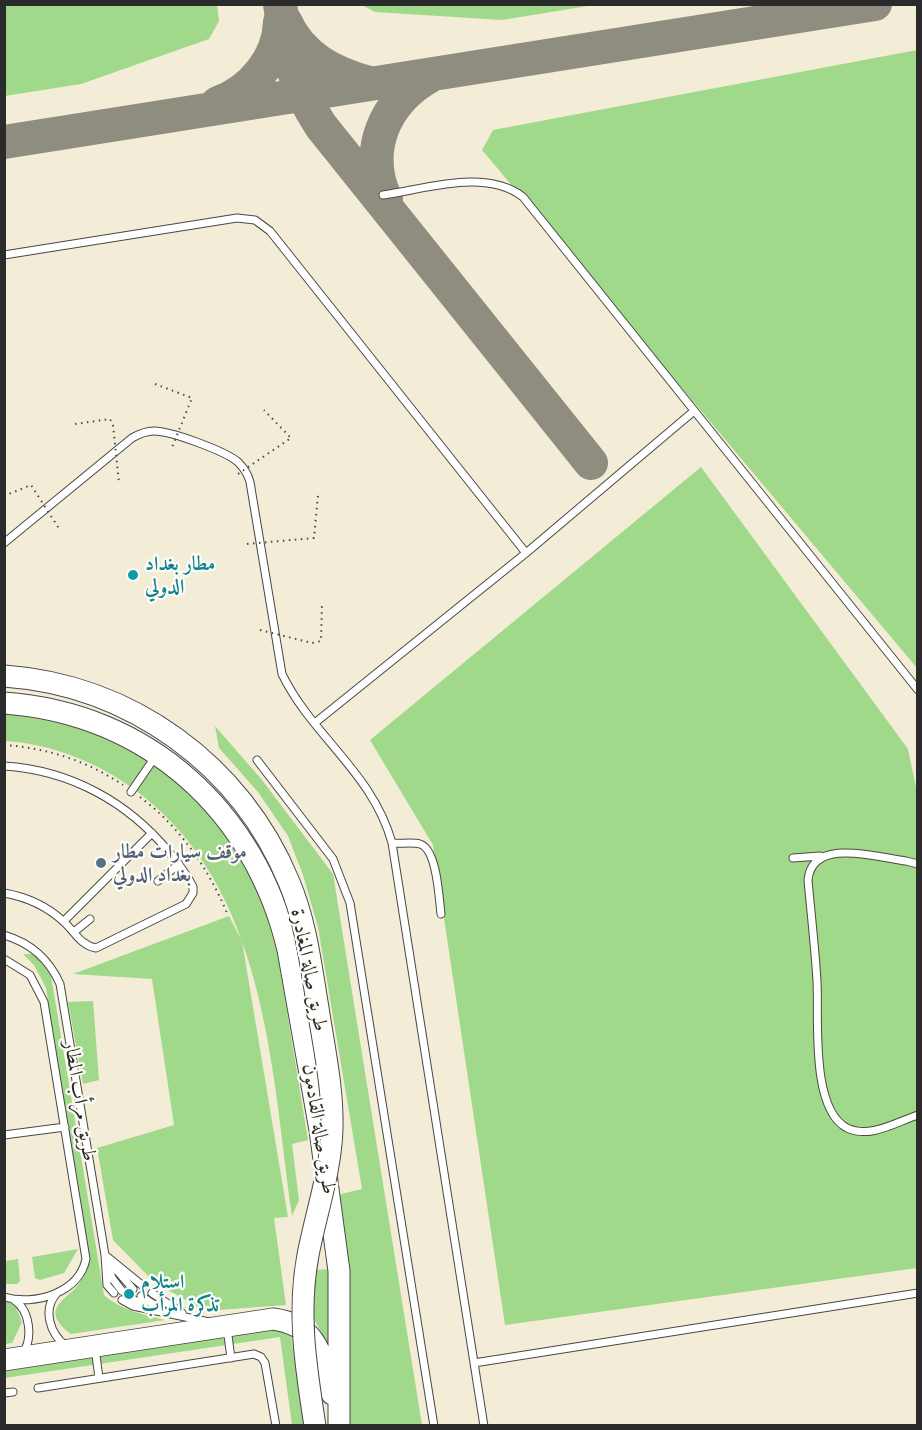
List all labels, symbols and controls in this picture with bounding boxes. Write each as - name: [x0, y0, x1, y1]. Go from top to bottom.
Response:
- place label: مطار بغداد الدولي: [145, 552, 215, 599]
- marker: مطار بغداد الدولي: [126, 568, 140, 582]
- place label: موقف سيارات مطار بغداد الدولي: [113, 840, 247, 887]
- marker: موقف سيارات مطار بغداد الدولي: [94, 856, 108, 870]
- street label: طريق صالة المغادرة: [285, 907, 333, 1033]
- street label: طريق مرأب المطار: [59, 1039, 101, 1163]
- street label: طريق صالة القادمون: [297, 1062, 341, 1196]
- place label: استلام تذكرة المرأب: [141, 1270, 219, 1317]
- marker: استلام تذكرة المرأب: [122, 1287, 136, 1301]

